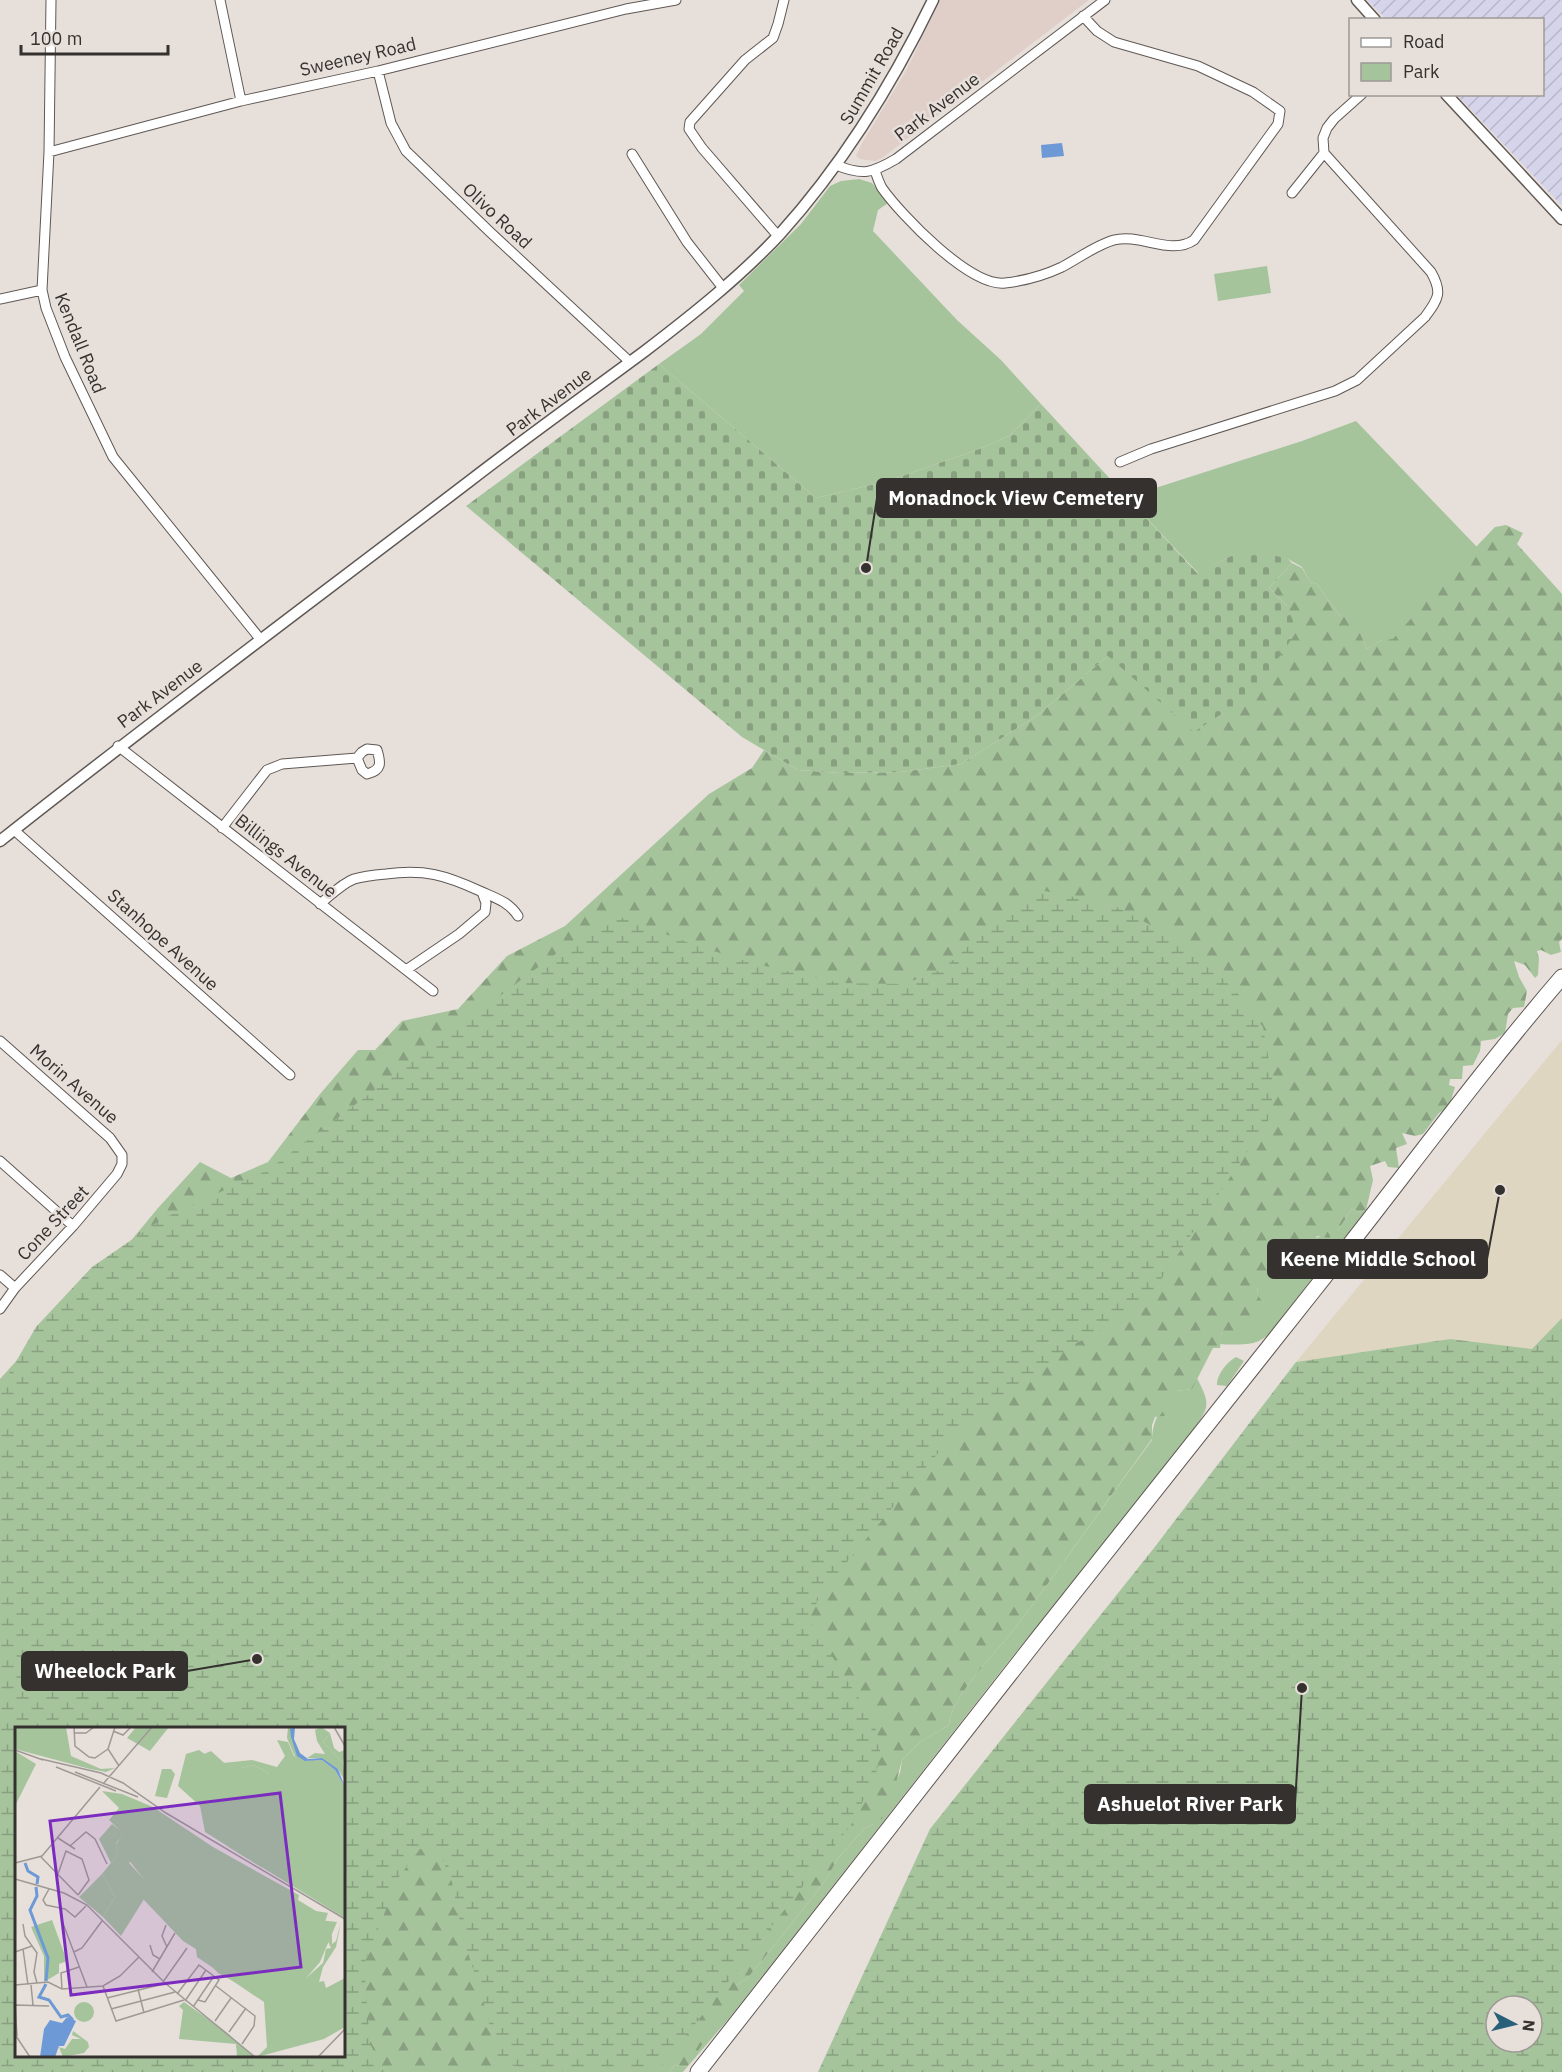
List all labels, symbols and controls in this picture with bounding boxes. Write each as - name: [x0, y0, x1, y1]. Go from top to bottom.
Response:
- scale bar: [21, 18, 168, 56]
- legend: [1349, 18, 1544, 96]
- street label: Summit Road: [834, 23, 909, 129]
- text: 100 m: [30, 27, 82, 50]
- text: Road: [1403, 30, 1444, 53]
- street label: Sweeney Road: [298, 32, 418, 81]
- text: Park: [1403, 60, 1440, 83]
- street label: Park Avenue: [890, 67, 984, 146]
- street label: Olivo Road: [458, 178, 537, 254]
- street label: Kendall Road: [50, 289, 111, 396]
- street label: Park Avenue: [502, 362, 596, 441]
- callout: Monadnock View Cemetery: [877, 479, 1156, 517]
- text: Monadnock View Cemetery: [888, 484, 1144, 511]
- street label: Park Avenue: [113, 654, 207, 733]
- street label: Billings Avenue: [231, 809, 342, 903]
- street label: Stanhope Avenue: [103, 884, 224, 996]
- street label: Morin Avenue: [25, 1039, 124, 1129]
- street label: Cone Street: [12, 1180, 93, 1265]
- callout: Keene Middle School: [1268, 1240, 1487, 1278]
- text: Keene Middle School: [1280, 1245, 1476, 1272]
- callout: Wheelock Park: [22, 1652, 187, 1690]
- text: Wheelock Park: [34, 1657, 176, 1684]
- inset map: [15, 1727, 345, 2057]
- callout: Ashuelot River Park: [1085, 1785, 1295, 1823]
- text: Ashuelot River Park: [1097, 1790, 1284, 1817]
- north arrow: [1484, 1994, 1544, 2054]
- text: N: [1518, 2019, 1540, 2033]

